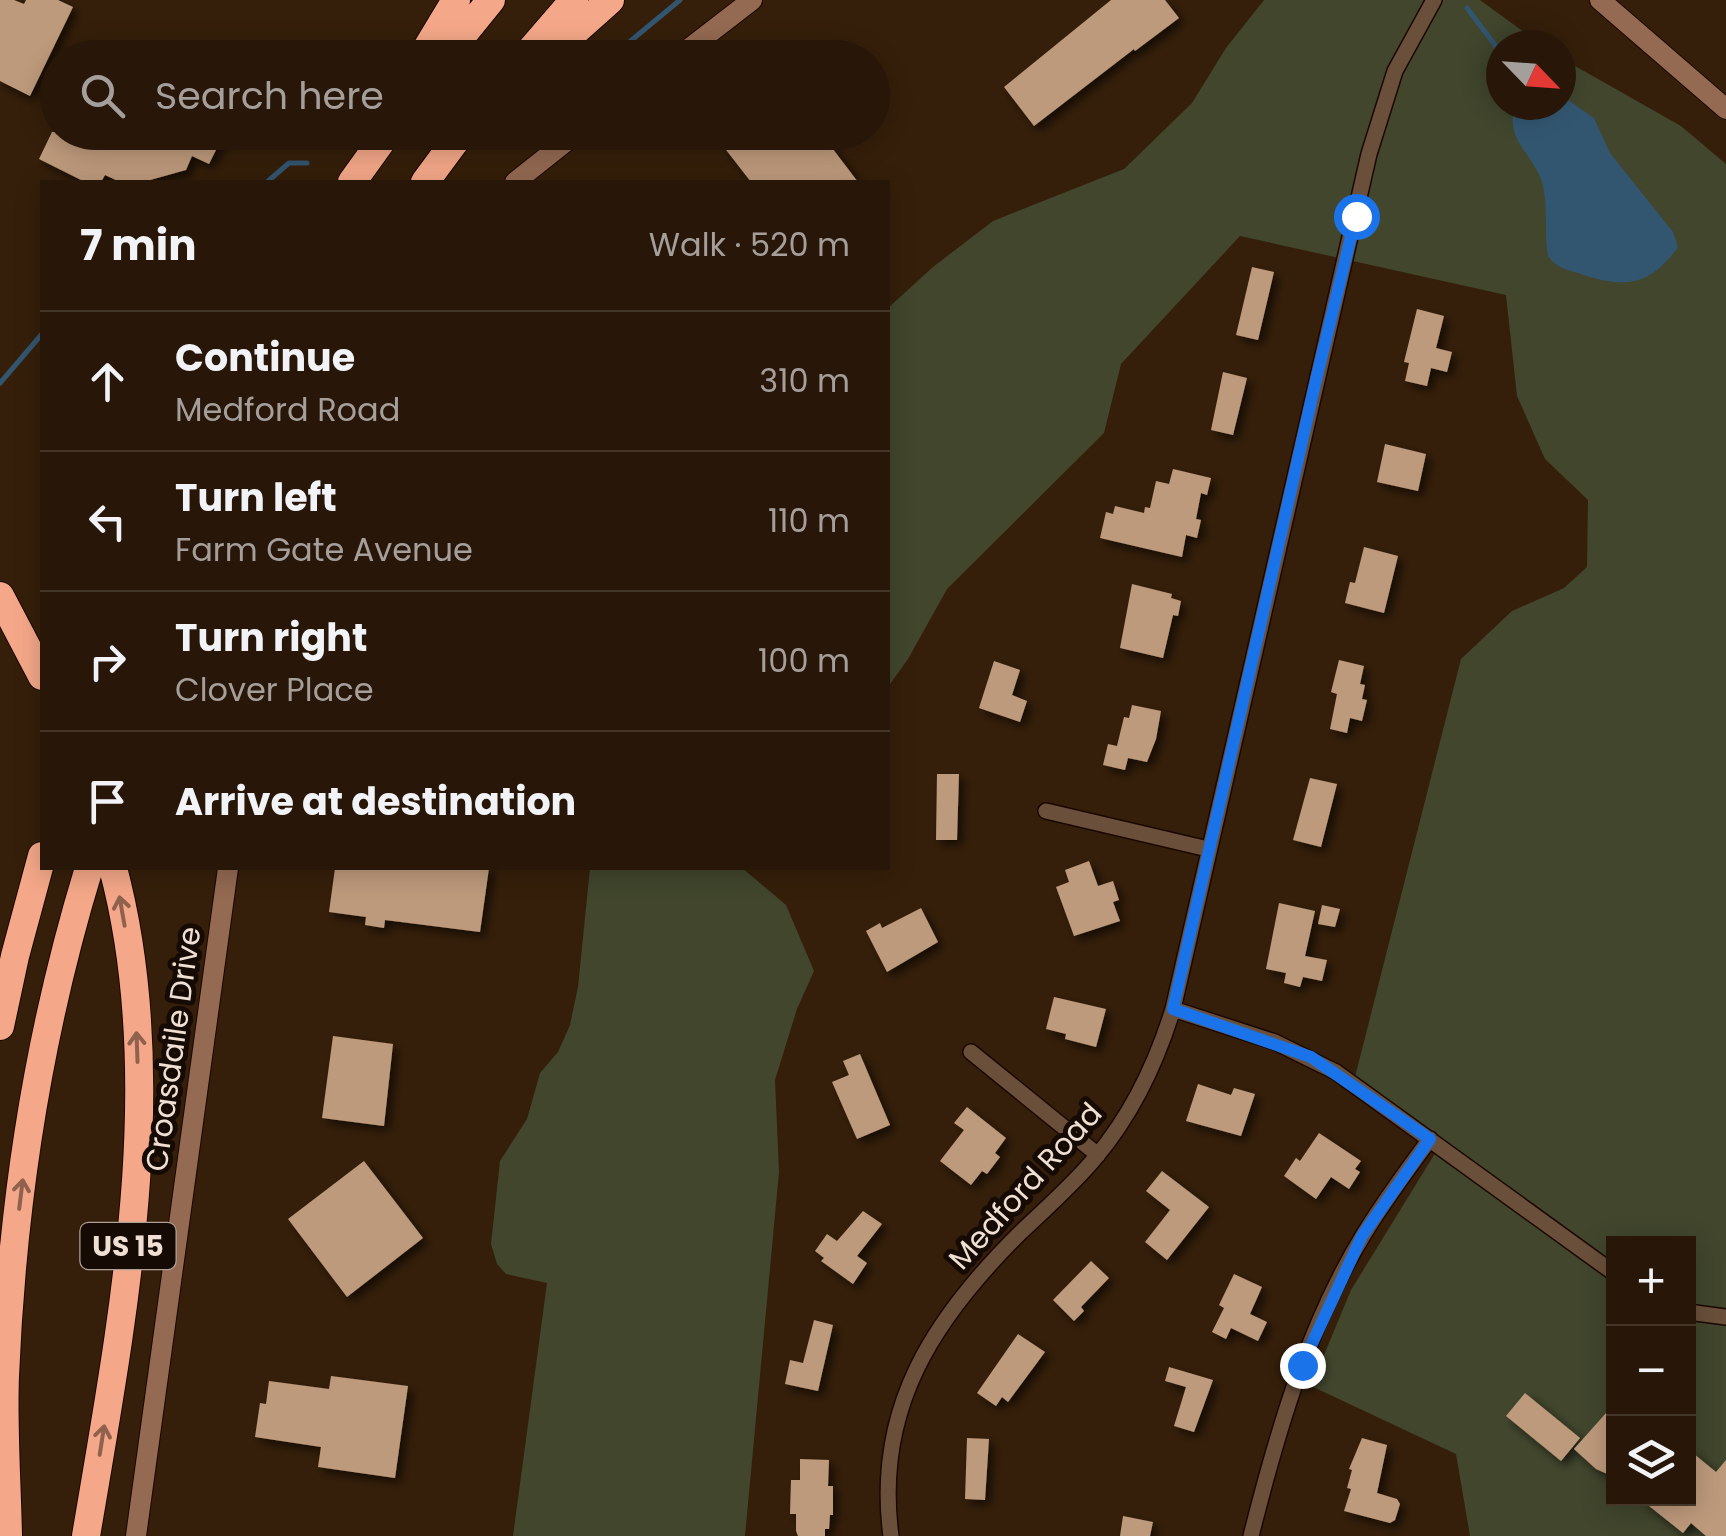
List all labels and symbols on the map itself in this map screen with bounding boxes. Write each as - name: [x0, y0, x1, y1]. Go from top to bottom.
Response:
- north arrow: [1486, 30, 1576, 120]
- route start: [1334, 194, 1380, 240]
- one-way arrow: [112, 896, 131, 928]
- street label: Croasdaile Drive: [135, 924, 211, 1174]
- one-way arrow: [128, 1031, 147, 1063]
- street label: Medford Road: [938, 1093, 1112, 1279]
- one-way arrow: [13, 1179, 31, 1211]
- road number: US 15: [80, 1223, 176, 1269]
- route end: [1280, 1343, 1326, 1389]
- one-way arrow: [93, 1424, 112, 1457]

